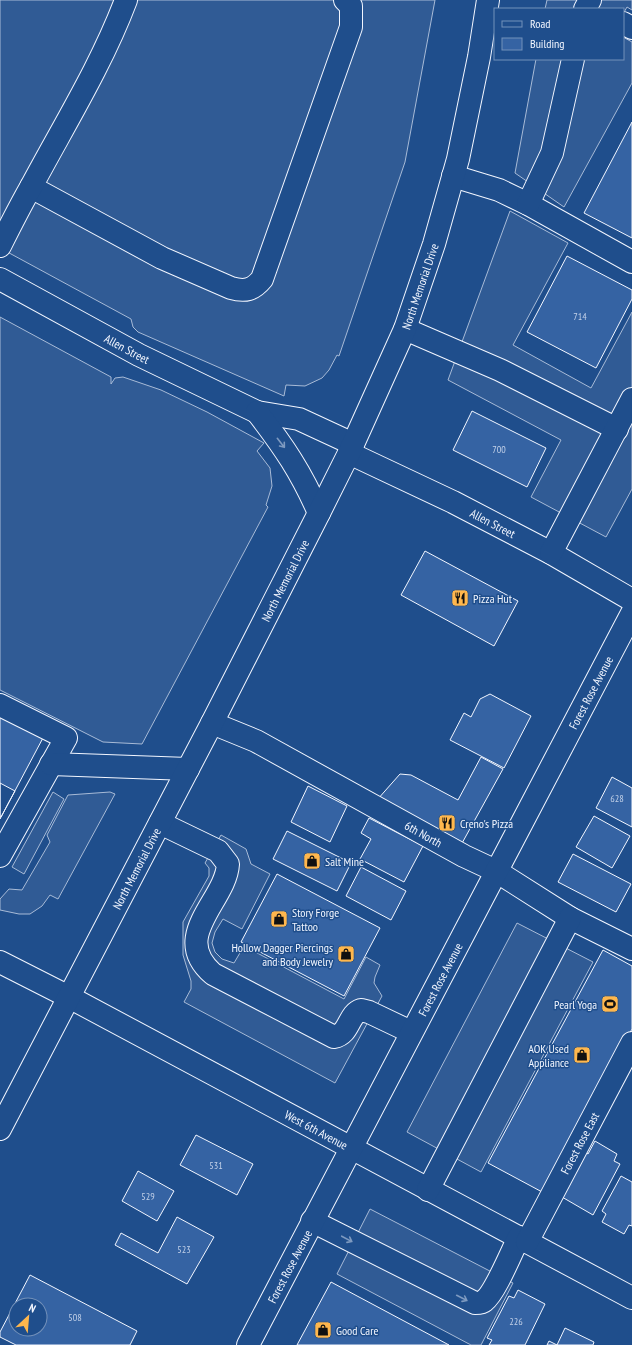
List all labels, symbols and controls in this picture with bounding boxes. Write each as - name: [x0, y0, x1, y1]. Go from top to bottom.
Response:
- legend: [494, 8, 624, 60]
- text: Road: [530, 16, 550, 31]
- text: Building: [530, 36, 565, 51]
- street label: North Memorial Drive: [398, 241, 441, 331]
- house number: 714: [573, 310, 587, 323]
- street label: Allen Street: [102, 330, 153, 367]
- one-way arrow: [277, 437, 285, 448]
- house number: 700: [492, 443, 506, 456]
- street label: Allen Street: [468, 505, 519, 541]
- street label: North Memorial Drive: [258, 537, 312, 624]
- restaurant icon: Pizza Hut: [450, 588, 470, 608]
- place label: Pizza Hut: [473, 591, 513, 606]
- street label: Forest Rose Avenue: [565, 653, 616, 731]
- house number: 628: [610, 792, 624, 805]
- restaurant icon: Creno's Pizza: [437, 813, 457, 833]
- place label: Creno's Pizza: [460, 816, 513, 831]
- street label: 6th North: [402, 817, 445, 850]
- street label: North Memorial Drive: [109, 825, 164, 912]
- shop icon: Salt Mine: [302, 851, 322, 871]
- place label: Salt Mine: [325, 854, 364, 869]
- place label: Story Forge Tattoo: [292, 905, 339, 934]
- shop icon: Story Forge Tattoo: [269, 909, 289, 929]
- place label: Hollow Dagger Piercings and Body Jewelry: [231, 940, 333, 969]
- street label: Forest Rose Avenue: [415, 940, 465, 1018]
- shop icon: Hollow Dagger Piercings and Body Jewelry: [336, 944, 356, 964]
- sports icon: Pearl Yoga: [600, 994, 620, 1014]
- place label: Pearl Yoga: [554, 997, 597, 1012]
- place label: AOK Used Appliance: [528, 1041, 569, 1070]
- shop icon: AOK Used Appliance: [572, 1045, 592, 1065]
- street label: West 6th Avenue: [282, 1106, 351, 1152]
- street label: Forest Rose East: [557, 1109, 602, 1176]
- house number: 531: [209, 1159, 223, 1172]
- house number: 529: [141, 1190, 155, 1203]
- street label: Forest Rose Avenue: [264, 1227, 315, 1305]
- one-way arrow: [341, 1236, 353, 1243]
- house number: 523: [177, 1243, 191, 1256]
- one-way arrow: [456, 1295, 468, 1302]
- north arrow: [8, 1297, 48, 1337]
- text: N: [27, 1300, 38, 1316]
- house number: 508: [68, 1311, 82, 1324]
- house number: 226: [509, 1315, 523, 1328]
- shop icon: Good Care: [313, 1320, 333, 1340]
- place label: Good Care: [336, 1323, 378, 1338]

